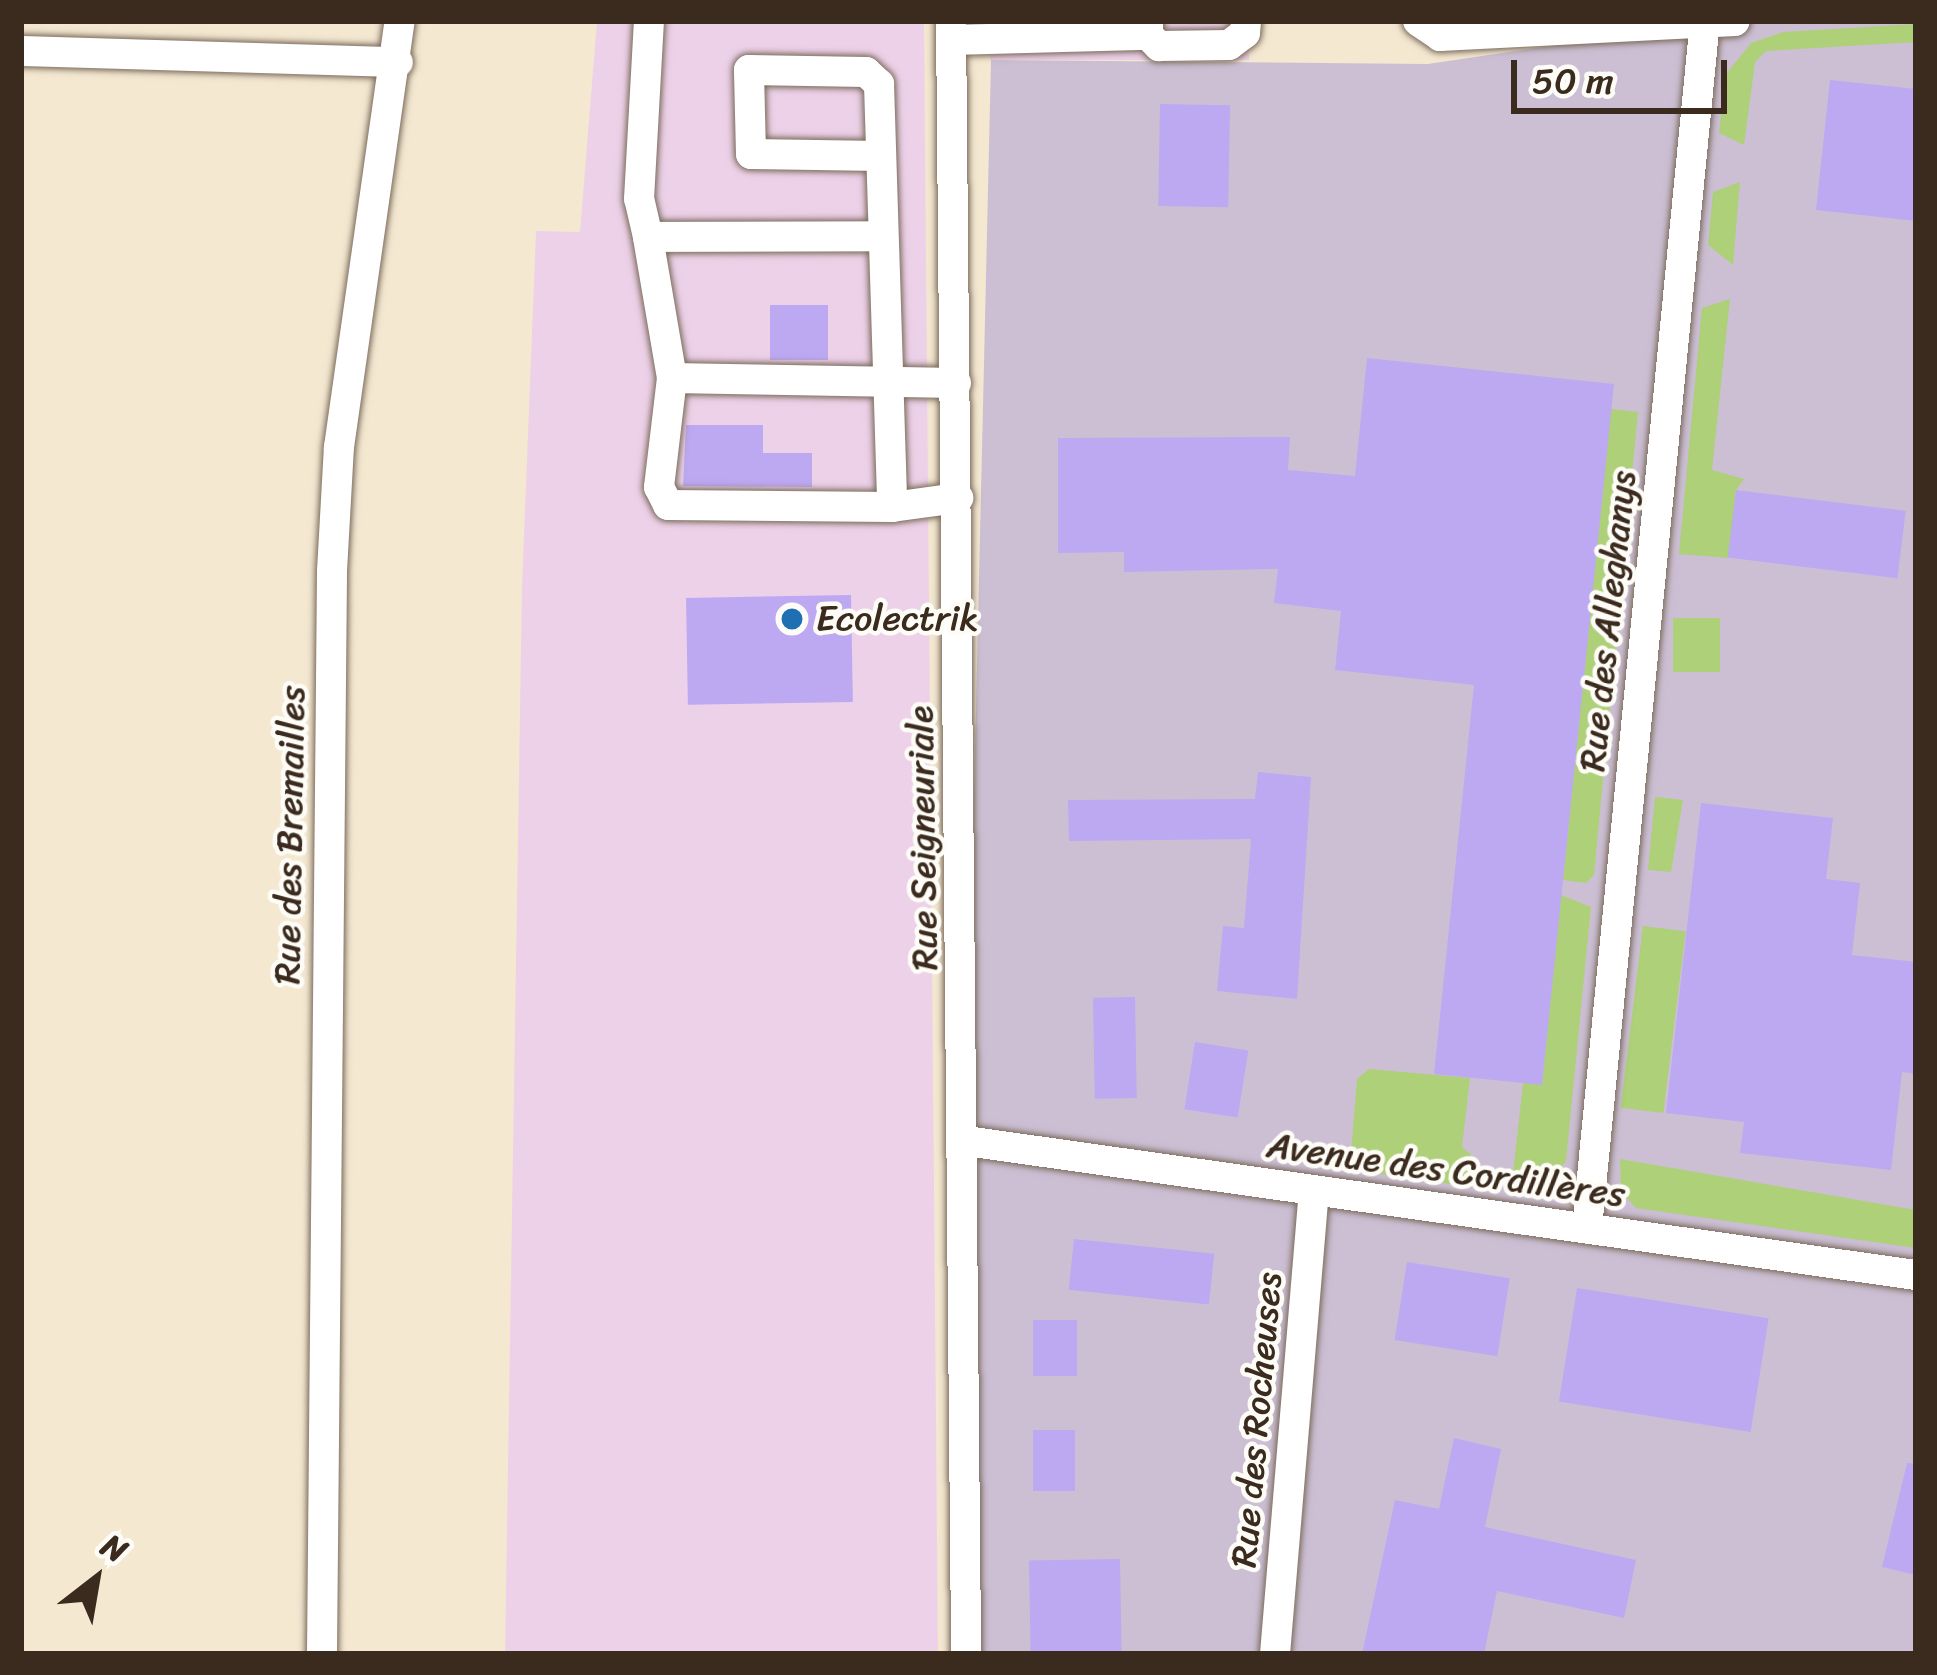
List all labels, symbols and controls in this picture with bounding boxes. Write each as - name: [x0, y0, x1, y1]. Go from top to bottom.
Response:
- scale bar: [1517, 36, 1733, 110]
- text: 50 m: [1532, 49, 1614, 113]
- street label: Rue des Alleghanys: [1571, 467, 1645, 775]
- place label: Ecolectrik: [816, 597, 979, 641]
- marker: Ecolectrik: [779, 606, 805, 632]
- street label: Rue des Bremailles: [266, 685, 314, 985]
- street label: Rue Seigneuriale: [899, 705, 947, 971]
- street label: Avenue des Cordillères: [1266, 1124, 1626, 1216]
- street label: Rue des Rocheuses: [1223, 1270, 1291, 1570]
- text: N: [90, 1517, 139, 1579]
- north arrow: [36, 1519, 156, 1639]

